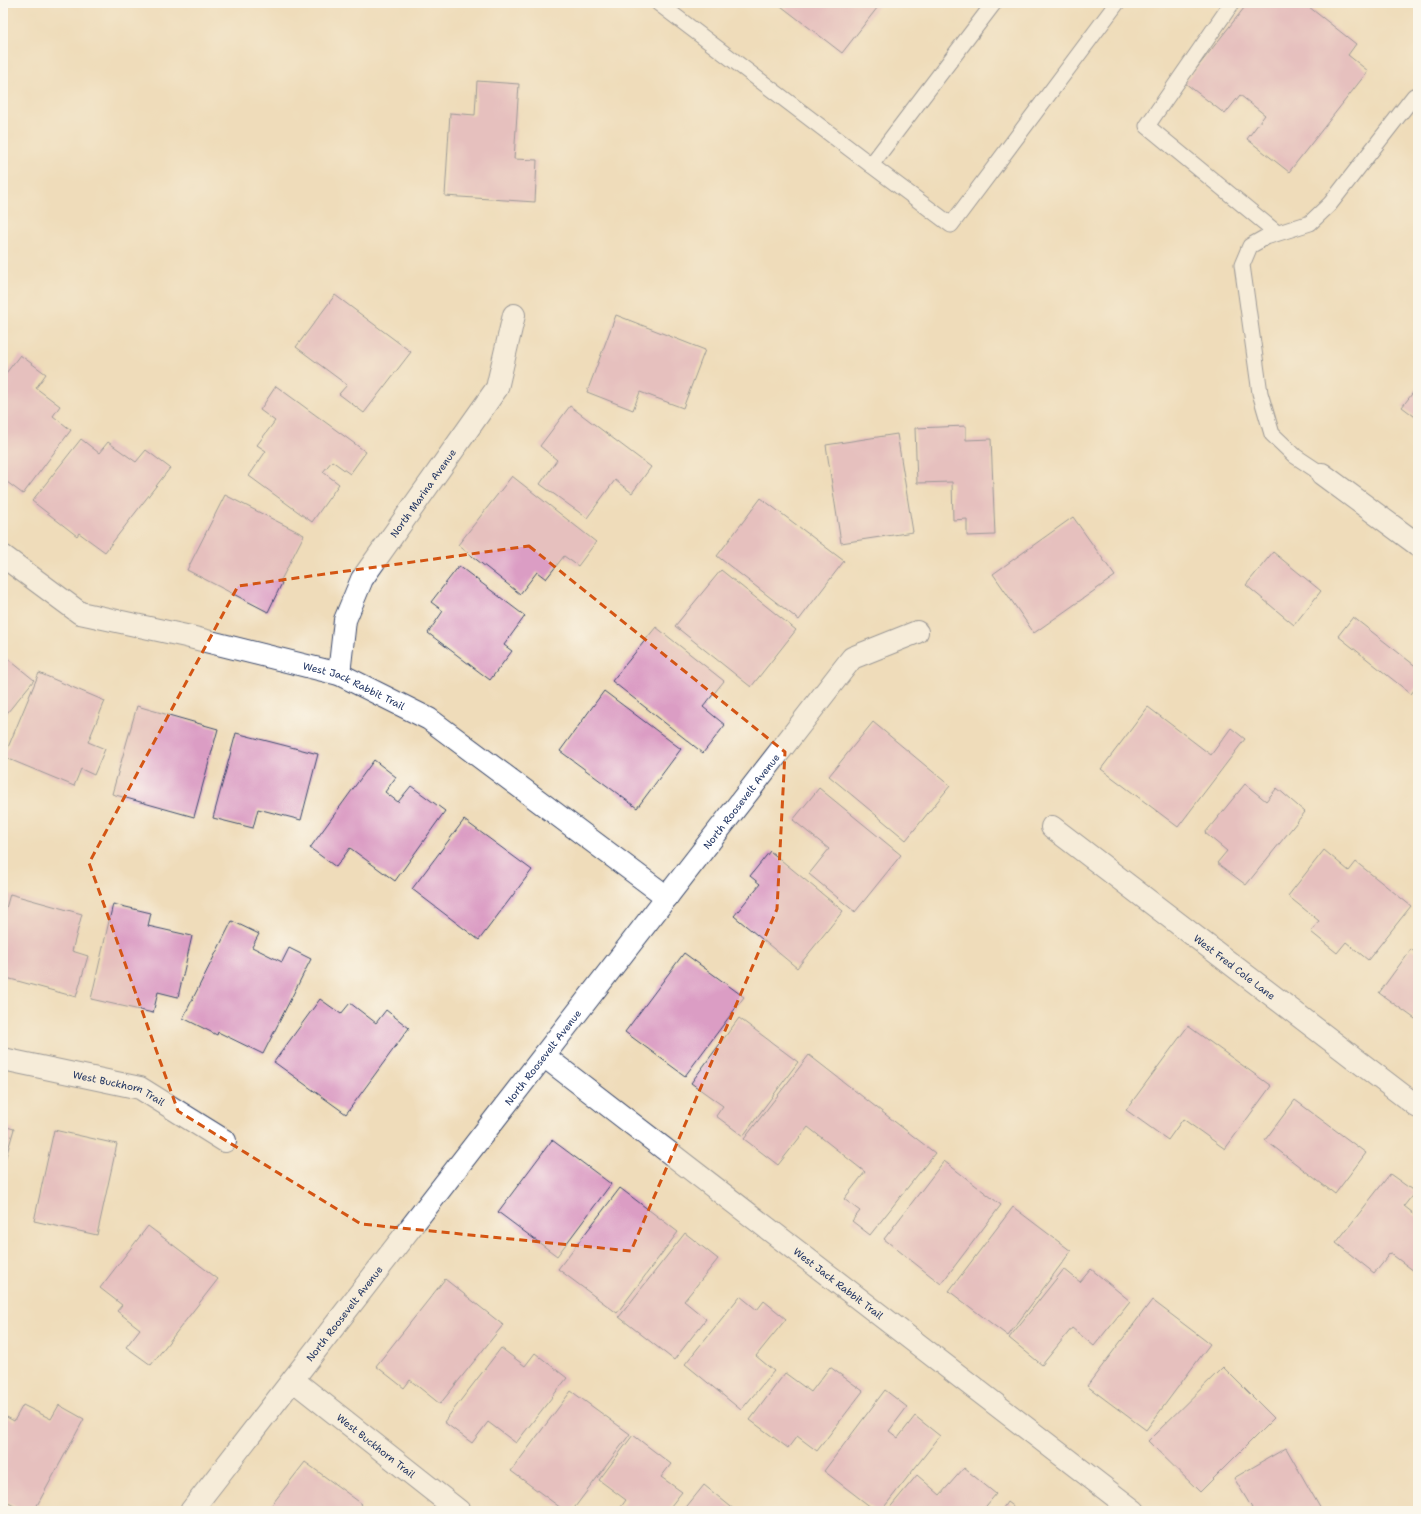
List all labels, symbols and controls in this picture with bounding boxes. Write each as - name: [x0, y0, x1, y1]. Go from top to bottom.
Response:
- street label: North Marina Avenue: [387, 446, 459, 540]
- street label: West Jack Rabbit Trail: [302, 659, 407, 713]
- street label: North Roosevelt Avenue: [700, 751, 783, 852]
- street label: West Fred Cole Lane: [1191, 932, 1278, 1003]
- street label: North Roosevelt Avenue: [502, 1007, 584, 1108]
- street label: West Buckhorn Trail: [72, 1068, 167, 1109]
- street label: West Jack Rabbit Trail: [791, 1245, 886, 1322]
- street label: North Roosevelt Avenue: [303, 1263, 386, 1364]
- street label: West Buckhorn Trail: [334, 1411, 418, 1481]

